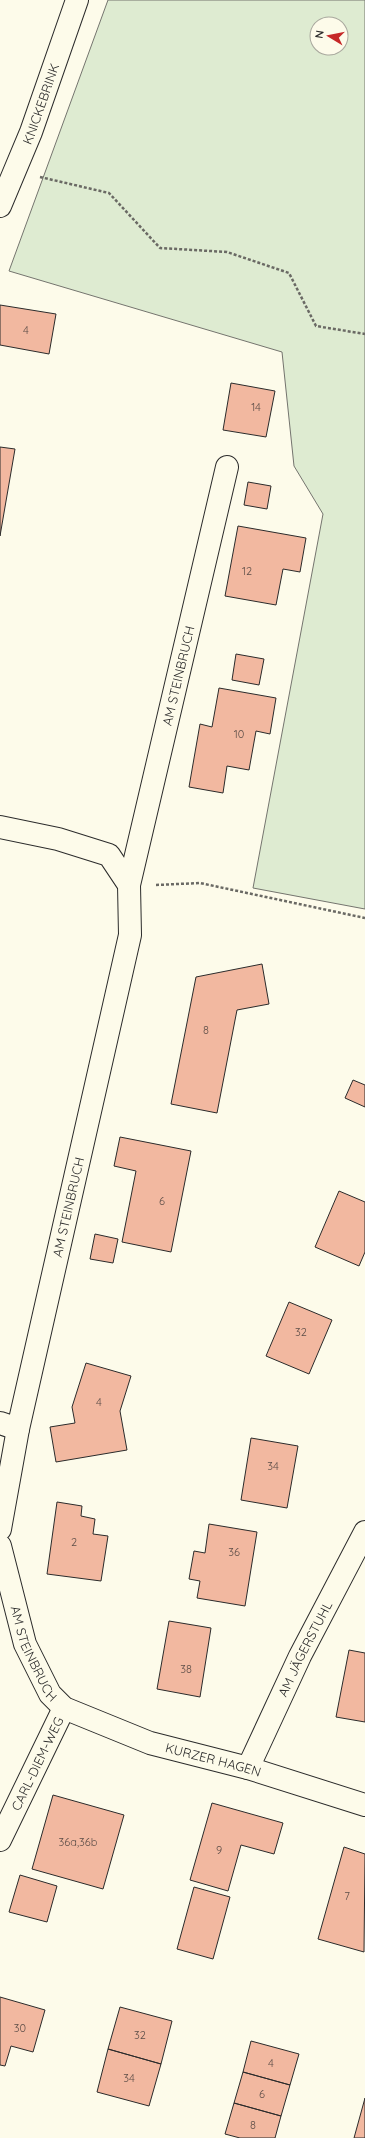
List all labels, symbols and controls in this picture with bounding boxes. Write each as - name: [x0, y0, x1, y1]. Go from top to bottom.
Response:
- north arrow: [309, 16, 349, 56]
- text: N: [312, 29, 327, 39]
- street label: KNICKEBRINK: [19, 61, 62, 147]
- house number: 4: [23, 323, 29, 337]
- house number: 14: [251, 400, 261, 414]
- house number: 12: [242, 564, 252, 578]
- street label: AM STEINBRUCH: [159, 624, 198, 727]
- house number: 10: [234, 727, 244, 741]
- house number: 8: [203, 1023, 209, 1037]
- street label: AM STEINBRUCH: [49, 1155, 87, 1259]
- house number: 6: [159, 1194, 165, 1208]
- house number: 32: [295, 1325, 307, 1339]
- house number: 4: [96, 1395, 102, 1409]
- house number: 34: [267, 1459, 279, 1473]
- house number: 2: [71, 1535, 77, 1549]
- house number: 36: [228, 1545, 240, 1559]
- street label: AM JÄGERSTUHL: [274, 1598, 335, 1699]
- street label: AM STEINBRUCH: [8, 1604, 61, 1705]
- house number: 38: [180, 1662, 192, 1676]
- street label: CARL-DIEM-WEG: [8, 1714, 67, 1813]
- street label: KURZER HAGEN: [164, 1739, 263, 1780]
- house number: 36a,36b: [59, 1835, 98, 1849]
- house number: 9: [216, 1843, 222, 1857]
- house number: 7: [344, 1889, 350, 1903]
- house number: 30: [14, 2021, 26, 2035]
- house number: 32: [134, 2028, 146, 2042]
- house number: 4: [268, 2056, 274, 2070]
- house number: 34: [123, 2071, 135, 2085]
- house number: 6: [259, 2087, 265, 2101]
- house number: 8: [250, 2118, 256, 2132]

